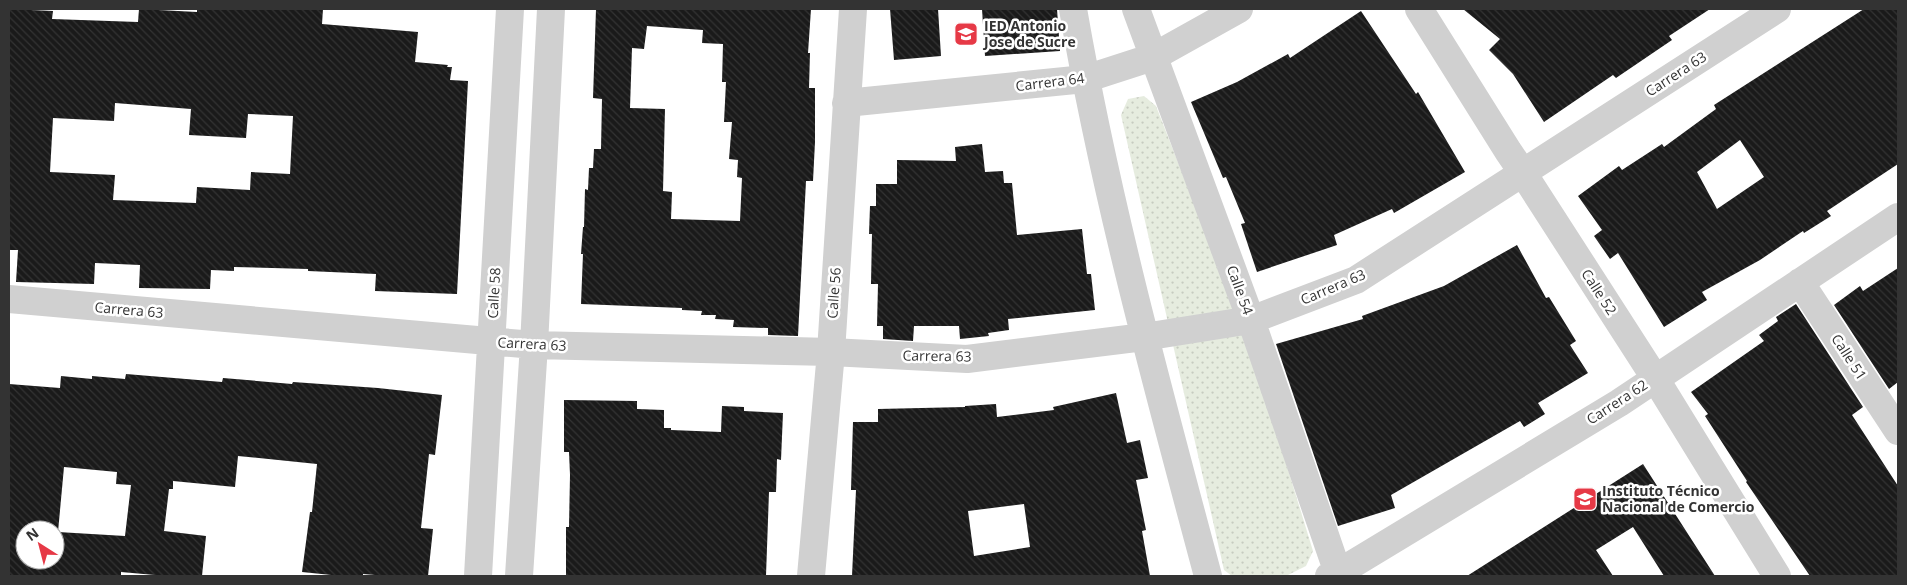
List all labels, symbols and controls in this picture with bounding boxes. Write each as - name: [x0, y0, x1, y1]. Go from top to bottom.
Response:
- place label: IED Antonio Jose de Sucre: [982, 16, 1076, 51]
- school or university icon: IED Antonio Jose de Sucre: [953, 21, 979, 47]
- street label: Carrera 63: [1642, 47, 1710, 100]
- street label: Carrera 64: [1015, 68, 1085, 95]
- street label: Calle 54: [1223, 263, 1258, 317]
- street label: Carrera 63: [1297, 264, 1368, 309]
- street label: Calle 52: [1578, 265, 1621, 318]
- street label: Calle 58: [483, 267, 504, 319]
- street label: Calle 56: [822, 267, 845, 319]
- street label: Carrera 63: [94, 297, 164, 322]
- street label: Calle 51: [1828, 330, 1871, 383]
- street label: Carrera 63: [497, 332, 567, 355]
- street label: Carrera 63: [902, 345, 972, 366]
- street label: Carrera 62: [1583, 375, 1651, 428]
- place label: Instituto Técnico Nacional de Comercio: [1602, 481, 1755, 516]
- school or university icon: Instituto Técnico Nacional de Comercio: [1572, 486, 1598, 512]
- north arrow: [15, 520, 65, 570]
- text: N: [22, 523, 42, 545]

